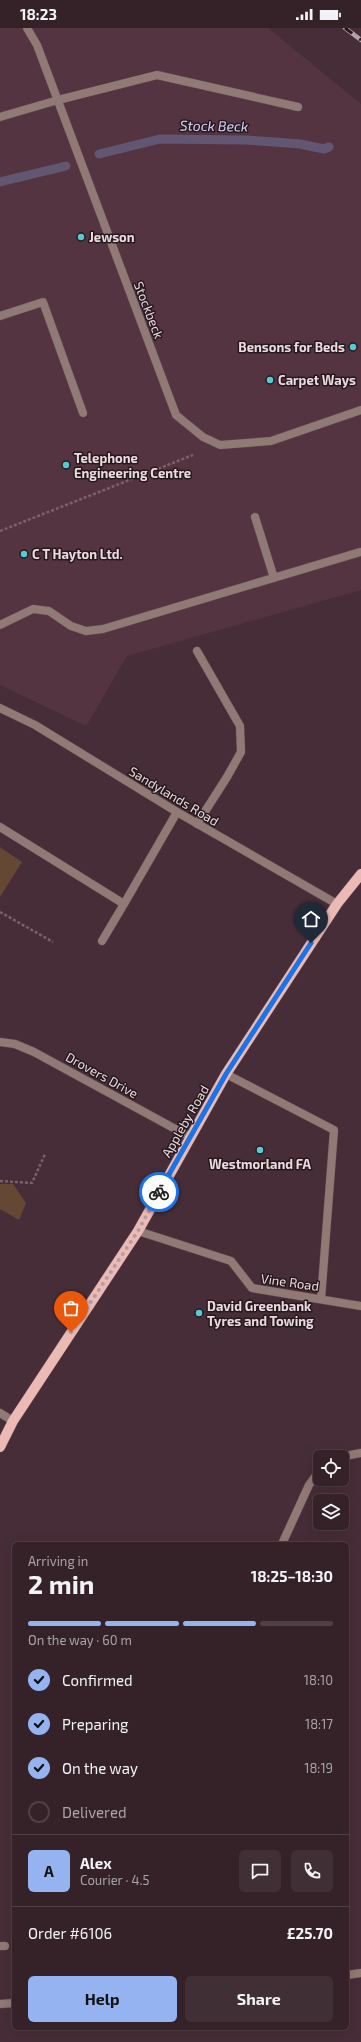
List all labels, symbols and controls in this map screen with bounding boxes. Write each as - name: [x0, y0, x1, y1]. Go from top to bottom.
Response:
- text: 18:23: [20, 5, 57, 23]
- water label: Stock Beck: [180, 116, 248, 135]
- place label: Jewson: [89, 229, 135, 245]
- marker: Jewson: [76, 232, 86, 242]
- street label: Stockbeck: [131, 279, 167, 341]
- place label: Bensons for Beds: [238, 339, 345, 355]
- marker: Bensons for Beds: [348, 342, 358, 352]
- place label: Carpet Ways: [278, 372, 356, 388]
- marker: Carpet Ways: [265, 375, 275, 385]
- place label: Telephone Engineering Centre: [74, 450, 191, 481]
- marker: Telephone Engineering Centre: [61, 460, 71, 470]
- place label: C T Hayton Ltd.: [32, 546, 123, 562]
- marker: C T Hayton Ltd.: [19, 549, 29, 559]
- street label: Sandylands Road: [126, 763, 222, 829]
- pin: [294, 902, 328, 943]
- icon: home: [300, 908, 322, 930]
- street label: Drovers Drive: [63, 1049, 141, 1101]
- street label: Appleby Road: [158, 1082, 212, 1160]
- marker: Westmorland FA: [255, 1145, 265, 1155]
- place label: Westmorland FA: [209, 1156, 311, 1172]
- courier: [139, 1172, 179, 1212]
- icon: bike: [148, 1181, 170, 1203]
- street label: Vine Road: [260, 1270, 320, 1294]
- pin: [54, 1291, 88, 1332]
- icon: bag: [60, 1297, 82, 1319]
- place label: David Greenbank Tyres and Towing: [207, 1298, 314, 1329]
- marker: David Greenbank Tyres and Towing: [194, 1308, 204, 1318]
- map controls: [313, 1450, 349, 1530]
- button: locate: [313, 1450, 349, 1486]
- button: layers: [313, 1494, 349, 1530]
- text: Arriving in: [28, 1553, 88, 1569]
- text: 18:25–18:30: [251, 1567, 333, 1585]
- text: 2 min: [28, 1568, 94, 1599]
- text: On the way · 60 m: [28, 1632, 132, 1648]
- icon: check: [28, 1669, 50, 1691]
- text: Confirmed: [62, 1671, 133, 1689]
- text: 18:10: [304, 1672, 333, 1688]
- icon: check: [28, 1713, 50, 1735]
- text: Preparing: [62, 1715, 128, 1733]
- text: 18:17: [305, 1716, 333, 1732]
- icon: check: [28, 1757, 50, 1779]
- text: On the way: [62, 1759, 138, 1777]
- text: 18:19: [304, 1760, 333, 1776]
- text: Delivered: [62, 1803, 127, 1821]
- button: chat: [239, 1850, 281, 1892]
- button: phone: [291, 1850, 333, 1892]
- text: Alex: [80, 1854, 112, 1872]
- text: A: [44, 1862, 54, 1880]
- text: Courier · 4.5: [80, 1872, 149, 1888]
- text: Order #6106: [28, 1924, 112, 1942]
- text: £25.70: [287, 1924, 333, 1942]
- button: Help: [28, 1976, 177, 2022]
- button: Share: [185, 1976, 333, 2022]

